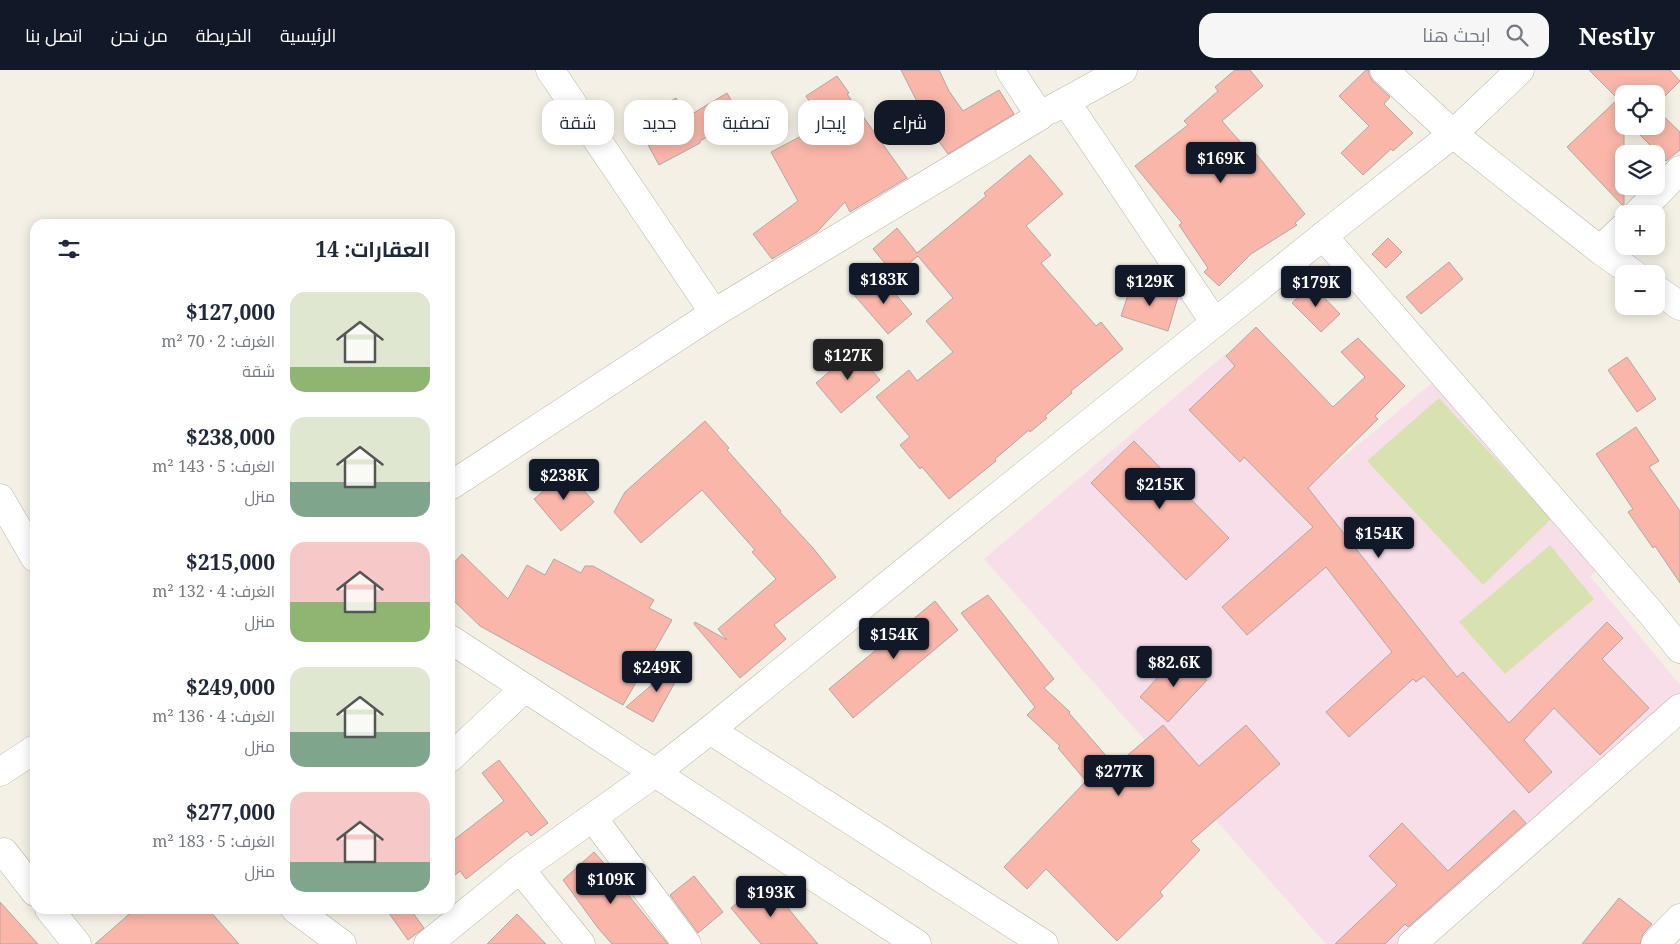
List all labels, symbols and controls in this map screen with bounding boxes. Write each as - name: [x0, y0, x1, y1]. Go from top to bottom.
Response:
- search box: [1199, 13, 1549, 58]
- text: Nestly: [1579, 19, 1655, 52]
- icon: search: [1503, 21, 1531, 49]
- text: ابحث هنا: [1422, 22, 1491, 48]
- text: اتصل بنا: [25, 23, 83, 47]
- text: من نحن: [111, 23, 168, 47]
- text: الخريطة: [196, 23, 252, 47]
- text: الرئيسية: [280, 23, 336, 47]
- map controls: [1615, 85, 1665, 315]
- button: locate: [1615, 85, 1665, 135]
- chip: شقة: [542, 100, 614, 145]
- chip: جديد: [624, 100, 694, 145]
- chip: تصفية: [704, 100, 788, 145]
- chip: إيجار: [798, 100, 864, 145]
- chip: شراء: [874, 100, 945, 145]
- pin: $169K: [1186, 142, 1256, 184]
- button: layers: [1615, 145, 1665, 195]
- text: $169K: [1197, 147, 1245, 169]
- button: +: [1615, 205, 1665, 255]
- icon: filters: [55, 235, 83, 263]
- text: العقارات: 14: [315, 235, 430, 263]
- pin: $183K: [849, 262, 919, 305]
- pin: $129K: [1115, 264, 1185, 307]
- button: −: [1615, 265, 1665, 315]
- pin: $179K: [1281, 266, 1351, 308]
- text: $183K: [860, 268, 908, 290]
- text: $129K: [1126, 270, 1174, 292]
- text: $179K: [1292, 271, 1340, 293]
- text: $127,000: [186, 298, 275, 326]
- icon: home: [330, 312, 390, 372]
- text: الغرف: 2 · 70 m²: [161, 330, 275, 352]
- pin: $127K: [813, 338, 883, 381]
- text: $127K: [824, 344, 872, 366]
- text: شقة: [242, 360, 275, 382]
- text: $238,000: [186, 423, 275, 451]
- icon: home: [330, 437, 390, 497]
- text: الغرف: 5 · 143 m²: [152, 455, 275, 477]
- pin: $238K: [529, 458, 599, 501]
- text: $238K: [540, 464, 588, 486]
- pin: $215K: [1125, 468, 1195, 510]
- text: $215K: [1136, 473, 1184, 495]
- text: منزل: [245, 485, 275, 507]
- pin: $154K: [1344, 516, 1414, 559]
- text: $154K: [1355, 522, 1403, 544]
- text: $215,000: [186, 548, 275, 576]
- icon: home: [330, 562, 390, 622]
- text: الغرف: 4 · 132 m²: [152, 580, 275, 602]
- text: منزل: [245, 610, 275, 632]
- pin: $154K: [859, 618, 929, 660]
- text: $154K: [870, 623, 918, 645]
- pin: $82.6K: [1133, 646, 1215, 688]
- pin: $249K: [622, 650, 692, 693]
- text: $82.6K: [1148, 651, 1200, 673]
- text: $249K: [633, 656, 681, 678]
- text: $249,000: [186, 673, 275, 701]
- icon: home: [330, 687, 390, 747]
- text: الغرف: 4 · 136 m²: [152, 705, 275, 727]
- text: منزل: [245, 735, 275, 757]
- pin: $277K: [1084, 754, 1154, 797]
- text: $277K: [1095, 760, 1143, 782]
- text: $277,000: [186, 798, 275, 826]
- icon: home: [330, 812, 390, 872]
- text: الغرف: 5 · 183 m²: [152, 830, 275, 852]
- text: منزل: [245, 860, 275, 882]
- pin: $109K: [576, 862, 646, 905]
- text: $109K: [587, 868, 635, 890]
- pin: $193K: [736, 876, 806, 918]
- text: $193K: [747, 881, 795, 903]

